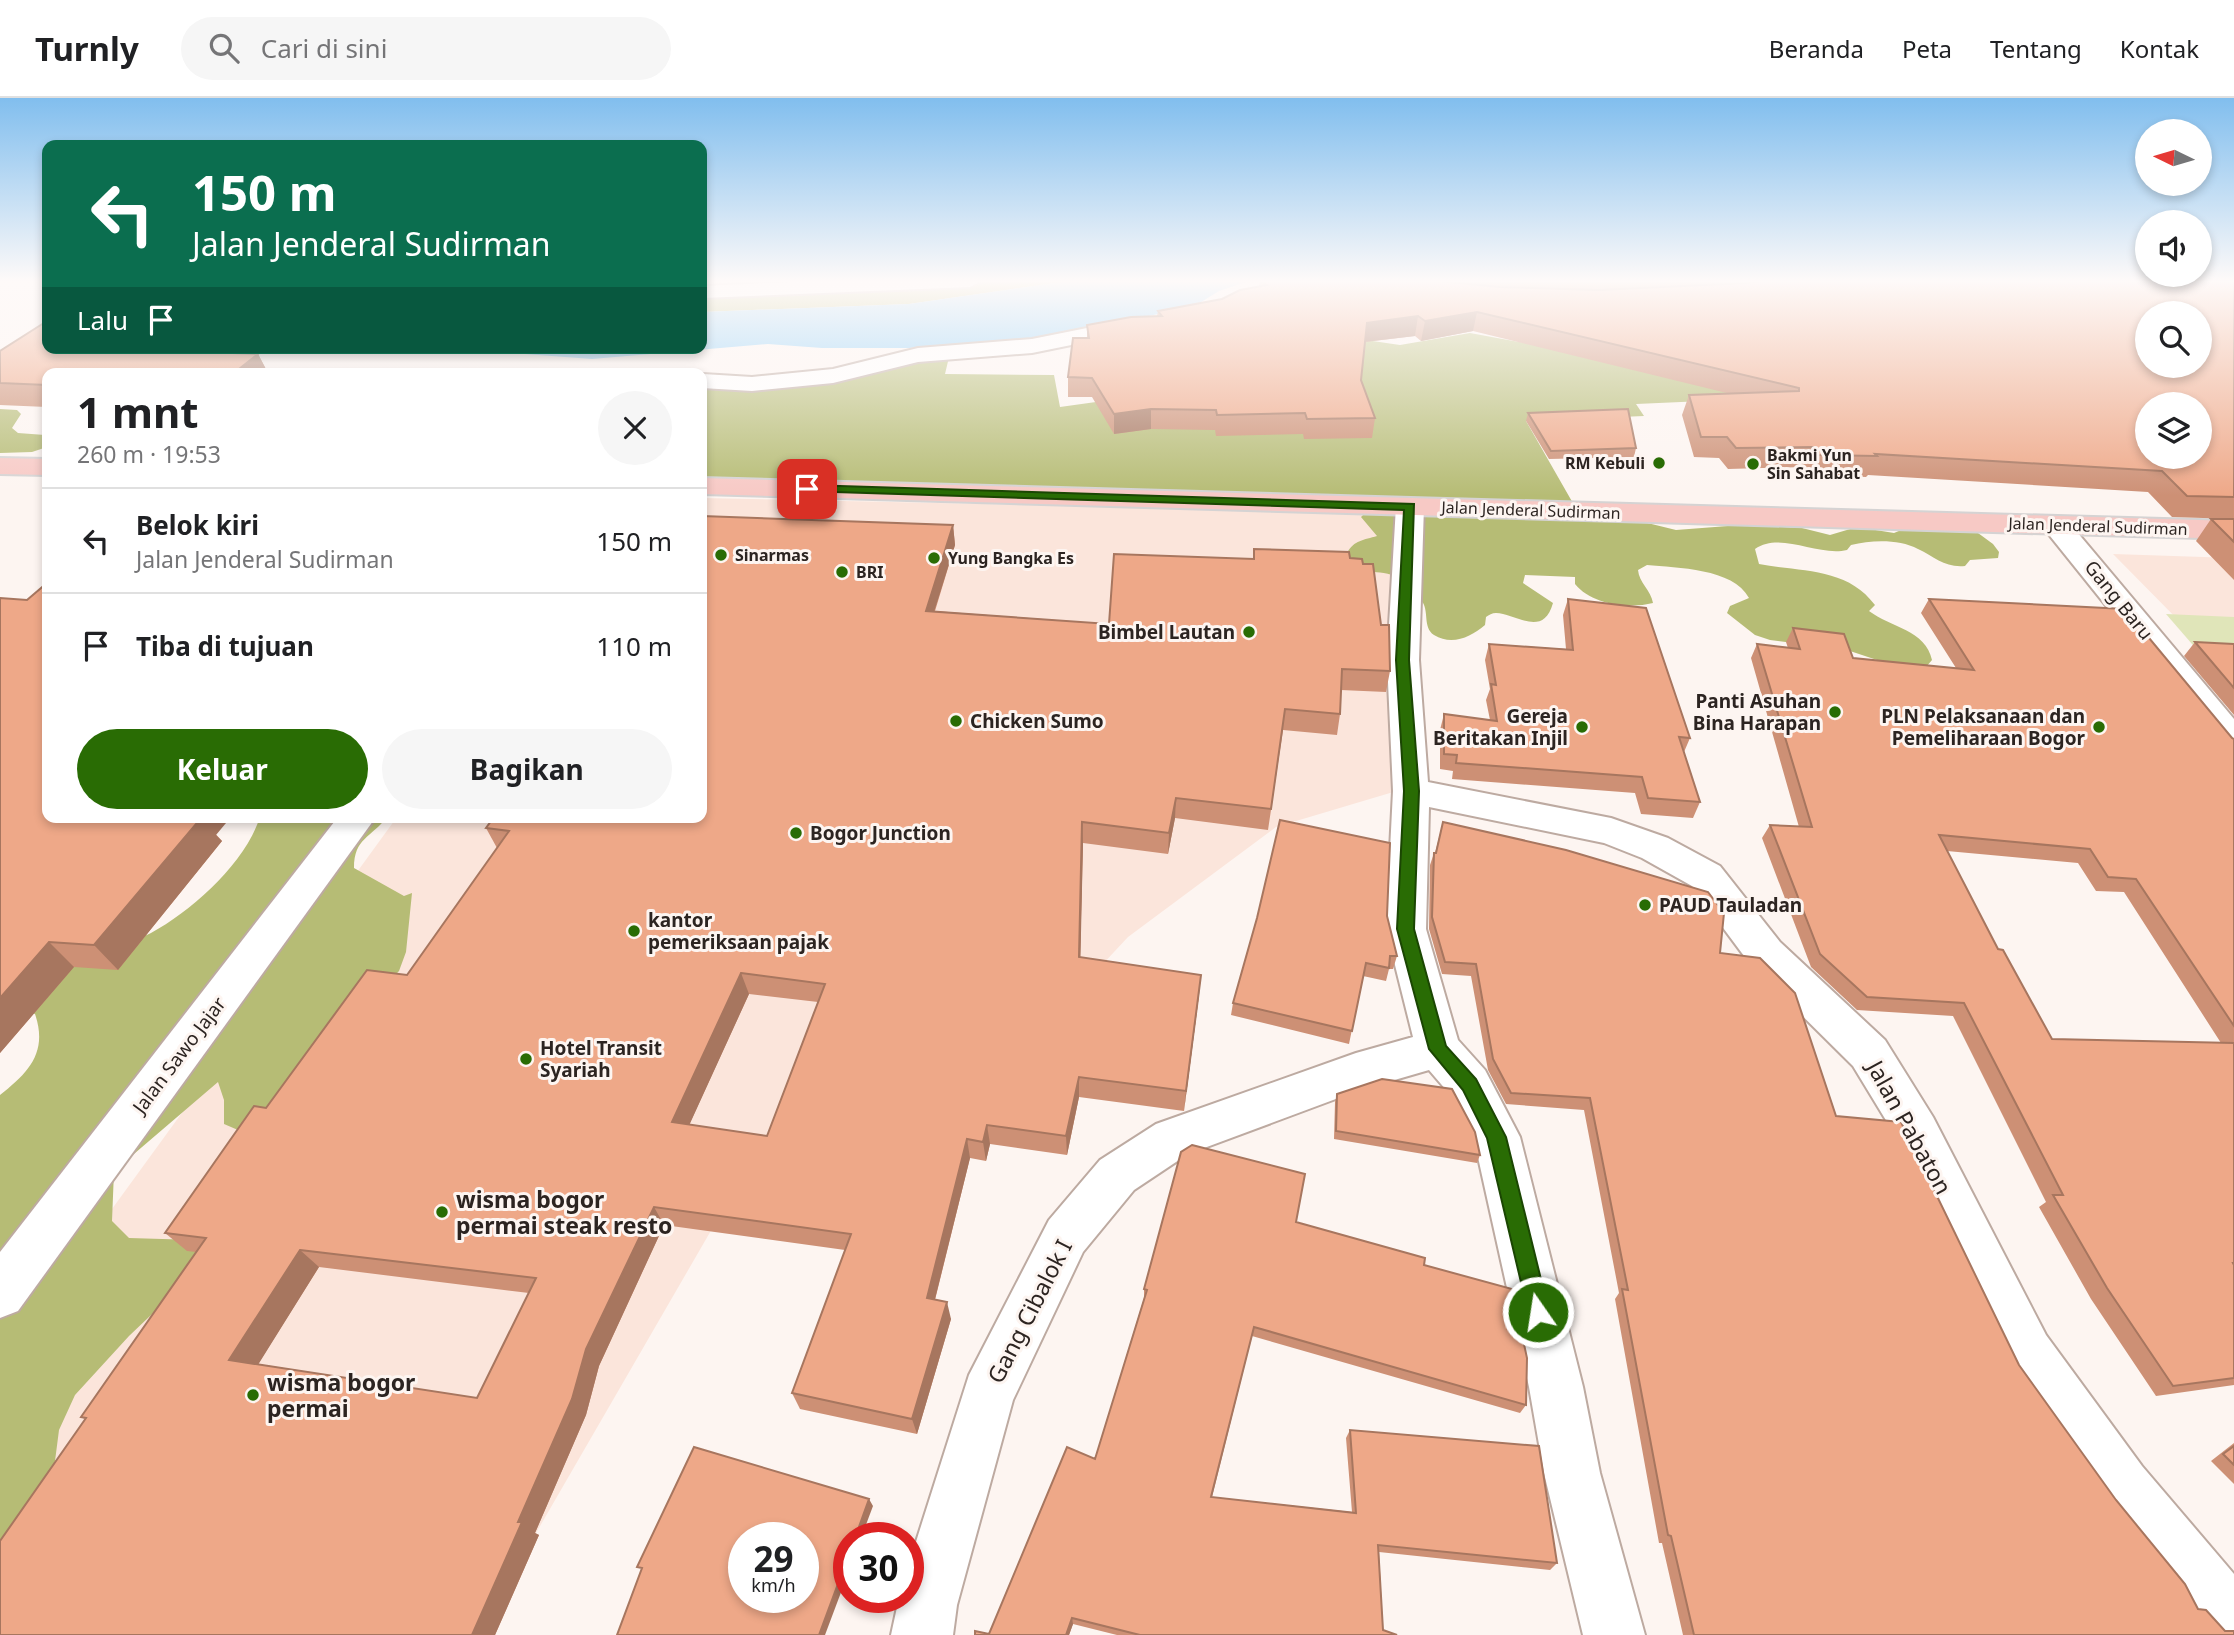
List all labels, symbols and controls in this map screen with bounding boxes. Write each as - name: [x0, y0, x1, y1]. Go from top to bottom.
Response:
- search box: [181, 17, 671, 80]
- text: Turnly: [35, 26, 139, 71]
- icon: search: [205, 29, 243, 67]
- text: Cari di sini: [261, 30, 387, 66]
- text: Beranda: [1769, 32, 1864, 65]
- text: Peta: [1902, 32, 1952, 65]
- text: Tentang: [1990, 32, 2082, 65]
- text: Kontak: [2120, 32, 2199, 65]
- north arrow: [2135, 119, 2212, 196]
- map controls: [2135, 119, 2212, 469]
- text: 150 m: [192, 159, 337, 225]
- icon: left: [77, 168, 168, 259]
- button: sound: [2135, 210, 2212, 287]
- text: Jalan Jenderal Sudirman: [192, 222, 551, 265]
- icon: arrive: [142, 301, 180, 339]
- button: search: [2135, 301, 2212, 378]
- text: Lalu: [77, 302, 128, 338]
- text: 1 mnt: [77, 383, 198, 440]
- button: close: [598, 391, 672, 465]
- button: layers: [2135, 392, 2212, 469]
- text: 260 m · 19:53: [77, 438, 221, 470]
- place label: Bakmi Yun Sin Sahabat: [1767, 444, 1860, 484]
- place label: RM Kebuli: [1565, 452, 1645, 474]
- marker: RM Kebuli: [1651, 455, 1667, 471]
- marker: Bakmi Yun Sin Sahabat: [1745, 456, 1761, 472]
- pin: [777, 459, 837, 519]
- icon: arrive: [788, 470, 826, 508]
- street label: Jalan Jenderal Sudirman: [1439, 496, 1621, 524]
- text: Belok kiri: [136, 507, 259, 543]
- street label: Jalan Jenderal Sudirman: [2006, 512, 2188, 540]
- icon: left: [77, 522, 115, 560]
- text: 150 m: [596, 523, 672, 559]
- text: Jalan Jenderal Sudirman: [136, 543, 394, 575]
- place label: Sinarmas: [735, 544, 809, 566]
- marker: Sinarmas: [713, 547, 729, 563]
- place label: Yung Bangka Es: [948, 547, 1074, 569]
- marker: Yung Bangka Es: [926, 550, 942, 566]
- street label: Gang Baru: [2079, 555, 2159, 645]
- place label: BRI: [856, 561, 883, 583]
- marker: BRI: [834, 564, 850, 580]
- place label: Bimbel Lautan: [1098, 619, 1235, 645]
- marker: Bimbel Lautan: [1241, 624, 1257, 640]
- icon: arrive: [77, 627, 115, 665]
- text: Tiba di tujuan: [136, 628, 314, 664]
- text: 110 m: [596, 628, 672, 664]
- place label: Panti Asuhan Bina Harapan: [1693, 688, 1821, 736]
- place label: Gereja Beritakan Injil: [1433, 703, 1568, 751]
- place label: PLN Pelaksanaan dan Pemeliharaan Bogor: [1881, 703, 2086, 751]
- marker: Panti Asuhan Bina Harapan: [1827, 704, 1843, 720]
- place label: Chicken Sumo: [970, 708, 1104, 734]
- marker: Chicken Sumo: [948, 713, 964, 729]
- marker: Gereja Beritakan Injil: [1574, 719, 1590, 735]
- marker: PLN Pelaksanaan dan Pemeliharaan Bogor: [2091, 719, 2107, 735]
- button: Keluar: [77, 729, 368, 809]
- button: Bagikan: [382, 729, 672, 809]
- place label: Bogor Junction: [810, 820, 951, 846]
- marker: Bogor Junction: [788, 825, 804, 841]
- place label: PAUD Tauladan: [1659, 892, 1802, 918]
- marker: PAUD Tauladan: [1637, 897, 1653, 913]
- place label: kantor pemeriksaan pajak: [648, 907, 829, 955]
- marker: kantor pemeriksaan pajak: [626, 923, 642, 939]
- street label: Jalan Sawo Jajar: [125, 991, 232, 1120]
- place label: Hotel Transit Syariah: [540, 1035, 662, 1083]
- marker: Hotel Transit Syariah: [518, 1051, 534, 1067]
- street label: Jalan Pabaton: [1859, 1053, 1960, 1200]
- place label: wisma bogor permai steak resto: [456, 1183, 672, 1241]
- marker: wisma bogor permai steak resto: [434, 1204, 450, 1220]
- street label: Gang Cibalok I: [979, 1234, 1079, 1388]
- position arrow: [1501, 1275, 1575, 1349]
- place label: wisma bogor permai: [267, 1366, 415, 1424]
- marker: wisma bogor permai: [245, 1387, 261, 1403]
- speed limit sign: 30: [833, 1522, 924, 1613]
- text: 29: [753, 1535, 794, 1582]
- text: km/h: [751, 1573, 796, 1597]

